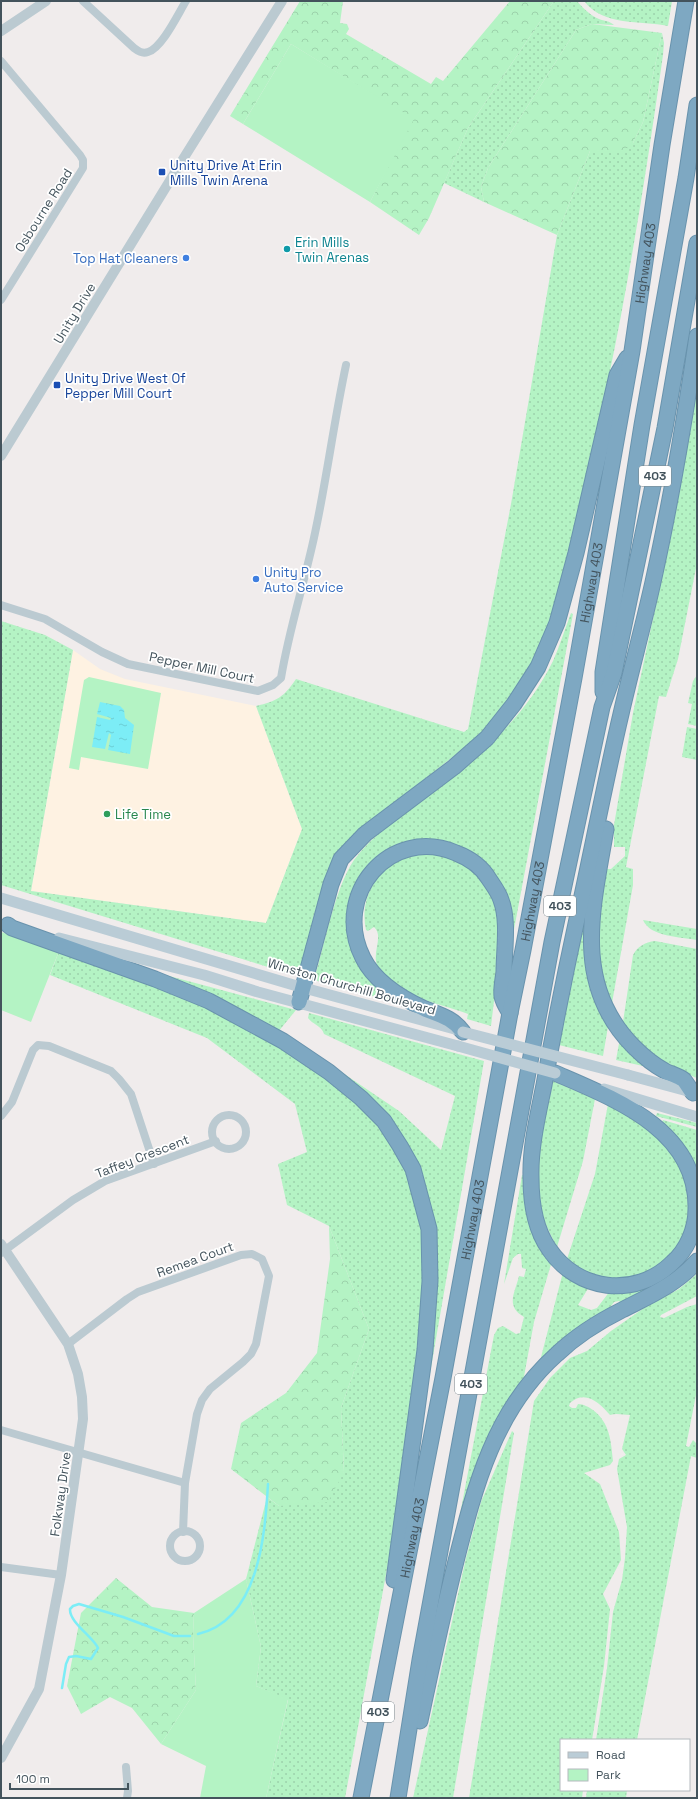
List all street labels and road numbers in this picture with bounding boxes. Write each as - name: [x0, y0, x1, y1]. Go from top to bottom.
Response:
- street label: Osbourne Road: [11, 165, 76, 255]
- street label: Highway 403: [631, 222, 660, 305]
- street label: Unity Drive: [50, 280, 99, 347]
- road number: 403: [639, 466, 671, 486]
- street label: Highway 403: [576, 541, 607, 624]
- street label: Pepper Mill Court: [148, 648, 256, 687]
- street label: Highway 403: [517, 860, 549, 943]
- road number: 403: [544, 896, 576, 916]
- street label: Winston Churchill Boulevard: [266, 954, 438, 1019]
- street label: Taffey Crescent: [93, 1131, 191, 1182]
- street label: Highway 403: [457, 1178, 488, 1261]
- street label: Remea Court: [154, 1238, 236, 1281]
- road number: 403: [455, 1374, 487, 1394]
- street label: Folkway Drive: [46, 1451, 75, 1537]
- street label: Highway 403: [396, 1496, 428, 1580]
- road number: 403: [362, 1702, 394, 1722]

